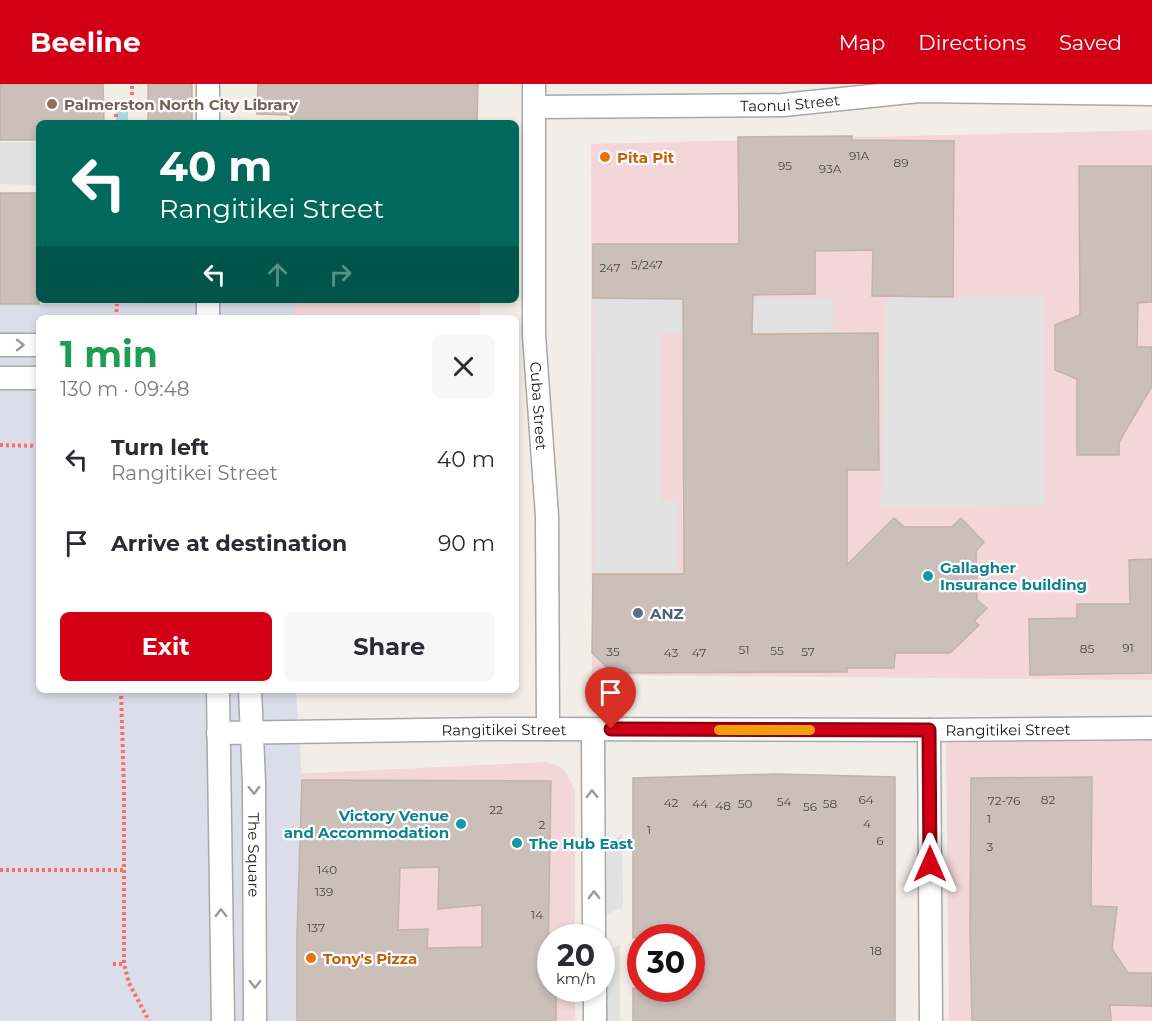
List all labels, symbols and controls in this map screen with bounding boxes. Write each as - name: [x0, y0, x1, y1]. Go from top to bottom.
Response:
- text: Beeline: [30, 25, 141, 59]
- text: Map: [839, 30, 885, 55]
- text: Directions: [918, 30, 1026, 55]
- text: Saved: [1059, 30, 1122, 55]
- street label: Taonui Street: [740, 90, 841, 115]
- place label: Palmerston North City Library: [64, 95, 299, 114]
- marker: Palmerston North City Library: [45, 97, 59, 111]
- text: 40 m: [159, 140, 272, 192]
- icon: left: [60, 144, 138, 222]
- place label: Pita Pit: [617, 148, 675, 167]
- house number: 91A: [849, 148, 870, 163]
- marker: Pita Pit: [598, 150, 612, 164]
- house number: 89: [894, 155, 908, 170]
- house number: 95: [778, 158, 792, 173]
- house number: 93A: [819, 161, 842, 176]
- text: Rangitikei Street: [159, 192, 384, 225]
- house number: 5/247: [631, 257, 663, 272]
- icon: left: [198, 258, 231, 291]
- icon: ahead: [261, 258, 294, 291]
- icon: right: [324, 258, 357, 291]
- house number: 247: [600, 260, 620, 275]
- text: 1 min: [60, 332, 158, 376]
- button: close: [432, 335, 495, 398]
- one-way arrow: [15, 339, 24, 351]
- street label: Cuba Street: [526, 361, 552, 451]
- text: 130 m · 09:48: [60, 377, 190, 401]
- text: Turn left: [111, 434, 209, 461]
- icon: left: [60, 443, 93, 476]
- text: 40 m: [437, 446, 495, 473]
- text: Rangitikei Street: [111, 461, 278, 485]
- icon: arrive: [60, 527, 93, 560]
- text: Arrive at destination: [111, 530, 347, 557]
- text: 90 m: [438, 530, 495, 557]
- place label: Gallagher Insurance building: [940, 558, 1087, 594]
- marker: Gallagher Insurance building: [921, 569, 935, 583]
- place label: ANZ: [649, 604, 684, 623]
- marker: ANZ: [631, 606, 645, 620]
- button: Exit: [60, 612, 272, 681]
- button: Share: [284, 612, 495, 681]
- house number: 91: [1122, 640, 1134, 655]
- house number: 85: [1080, 641, 1094, 656]
- house number: 51: [738, 642, 750, 657]
- house number: 55: [770, 643, 784, 658]
- house number: 35: [606, 644, 620, 659]
- house number: 57: [801, 644, 815, 659]
- house number: 43: [664, 645, 678, 660]
- house number: 47: [692, 645, 706, 660]
- pin: [585, 667, 636, 729]
- icon: arrive: [594, 676, 627, 709]
- street label: Rangitikei Street: [441, 719, 567, 739]
- street label: Rangitikei Street: [945, 719, 1071, 739]
- one-way arrow: [247, 785, 260, 794]
- one-way arrow: [586, 789, 599, 798]
- house number: 64: [858, 792, 874, 807]
- house number: 82: [1041, 792, 1055, 807]
- house number: 72-76: [988, 793, 1020, 808]
- house number: 54: [777, 794, 791, 809]
- house number: 42: [664, 795, 679, 810]
- house number: 44: [692, 796, 708, 811]
- house number: 50: [738, 796, 752, 811]
- house number: 58: [823, 796, 838, 811]
- house number: 48: [715, 798, 731, 813]
- house number: 56: [803, 799, 817, 814]
- house number: 22: [489, 802, 503, 817]
- place label: Victory Venue and Accommodation: [284, 806, 449, 842]
- house number: 1: [987, 811, 991, 826]
- street label: The Square: [245, 812, 264, 897]
- house number: 4: [863, 816, 871, 831]
- marker: Victory Venue and Accommodation: [454, 817, 468, 831]
- house number: 2: [539, 817, 546, 832]
- house number: 1: [647, 822, 651, 837]
- position arrow: [898, 832, 962, 896]
- house number: 6: [876, 833, 884, 848]
- place label: The Hub East: [529, 834, 634, 853]
- marker: The Hub East: [510, 836, 524, 850]
- house number: 3: [987, 839, 994, 854]
- house number: 140: [317, 862, 337, 877]
- house number: 139: [315, 884, 333, 899]
- one-way arrow: [588, 890, 600, 899]
- house number: 14: [531, 907, 543, 922]
- one-way arrow: [215, 908, 227, 917]
- house number: 137: [307, 920, 325, 935]
- speed limit sign: 30: [627, 924, 705, 1002]
- text: 20: [557, 937, 595, 974]
- house number: 18: [870, 943, 882, 958]
- place label: Tony's Pizza: [323, 949, 417, 968]
- marker: Tony's Pizza: [304, 951, 318, 965]
- text: km/h: [556, 969, 596, 988]
- one-way arrow: [249, 980, 261, 989]

